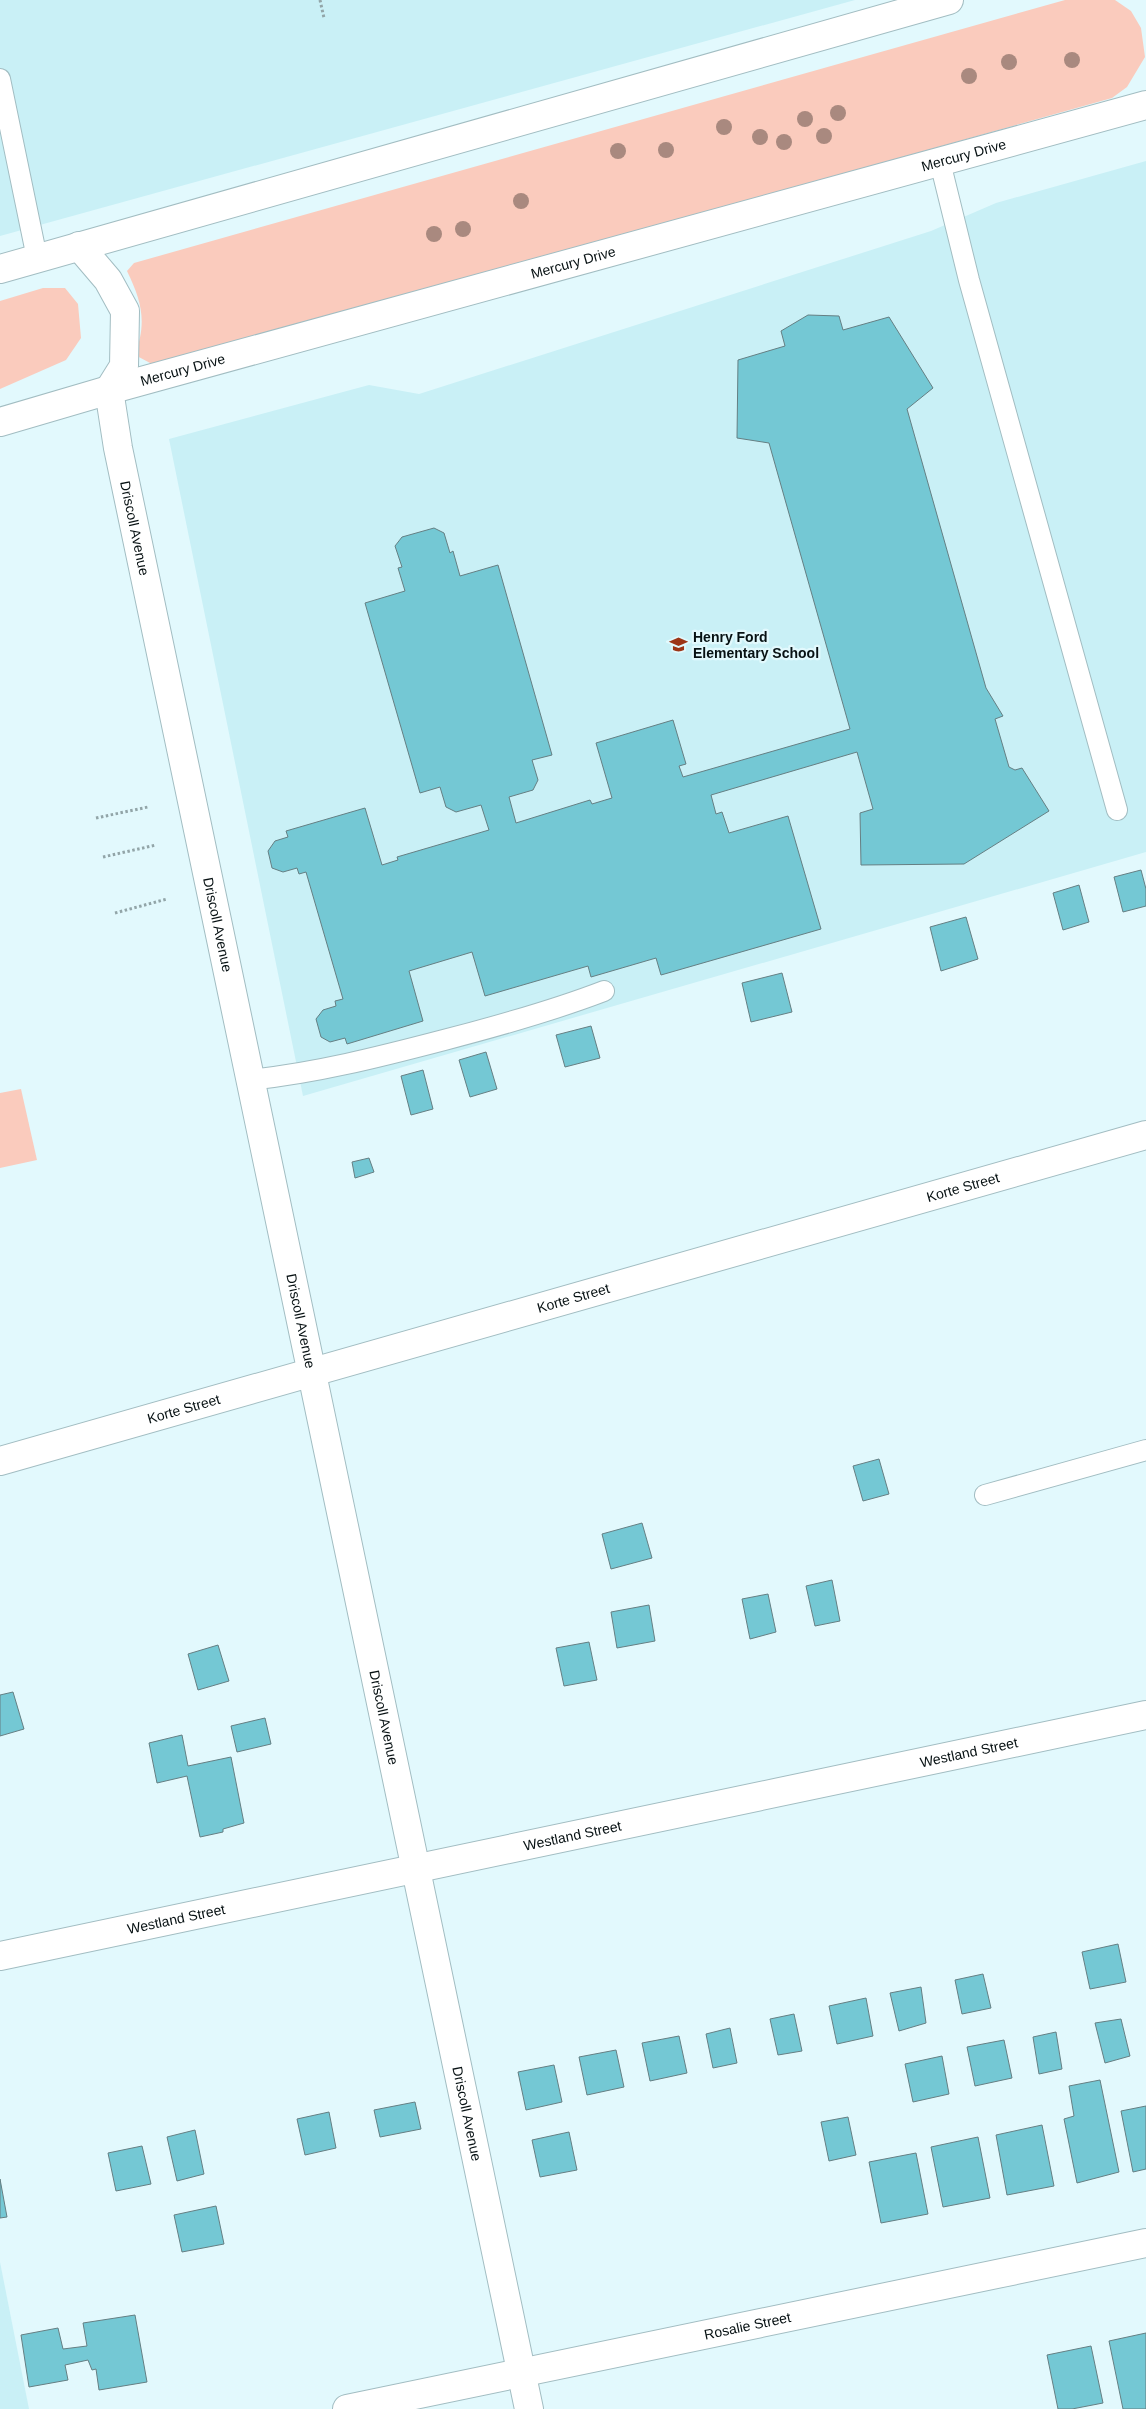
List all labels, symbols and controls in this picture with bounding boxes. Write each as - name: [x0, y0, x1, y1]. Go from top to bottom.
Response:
- street label: Mercury Drive: [920, 136, 1008, 174]
- street label: Mercury Drive: [529, 243, 618, 282]
- street label: Mercury Drive: [138, 350, 227, 389]
- street label: Driscoll Avenue: [117, 479, 153, 577]
- place label: Henry Ford Elementary School: [693, 629, 819, 661]
- school or university icon: Henry Ford Elementary School: [669, 635, 689, 655]
- street label: Driscoll Avenue: [200, 876, 236, 974]
- street label: Korte Street: [925, 1169, 1001, 1205]
- street label: Driscoll Avenue: [283, 1272, 319, 1370]
- street label: Korte Street: [535, 1280, 612, 1316]
- street label: Korte Street: [146, 1391, 222, 1427]
- street label: Driscoll Avenue: [366, 1669, 402, 1766]
- street label: Westland Street: [919, 1734, 1019, 1770]
- street label: Westland Street: [522, 1818, 623, 1854]
- street label: Westland Street: [126, 1901, 227, 1937]
- street label: Driscoll Avenue: [449, 2065, 485, 2163]
- street label: Rosalie Street: [703, 2309, 792, 2343]

